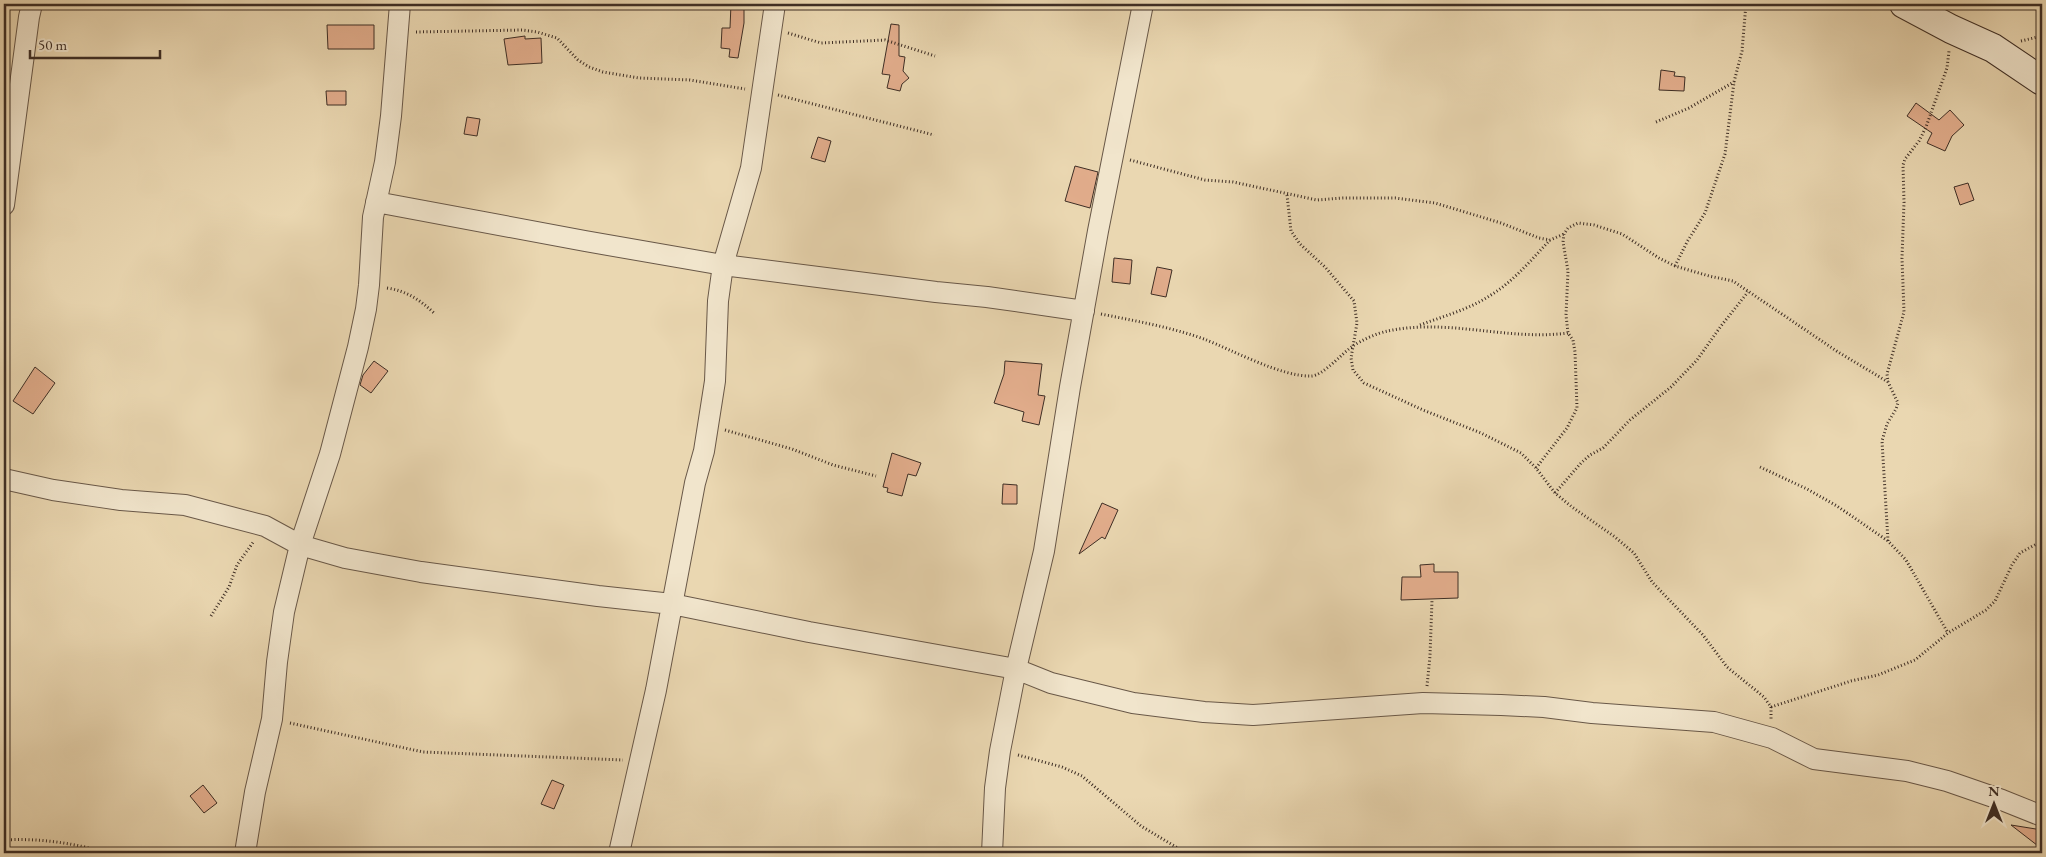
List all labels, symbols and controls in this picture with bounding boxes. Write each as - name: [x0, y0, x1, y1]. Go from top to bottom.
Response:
- scale bar: [30, 28, 160, 60]
- text: 50 m: [38, 35, 67, 54]
- north arrow: [1968, 780, 2018, 830]
- text: N: [1988, 782, 2000, 800]

